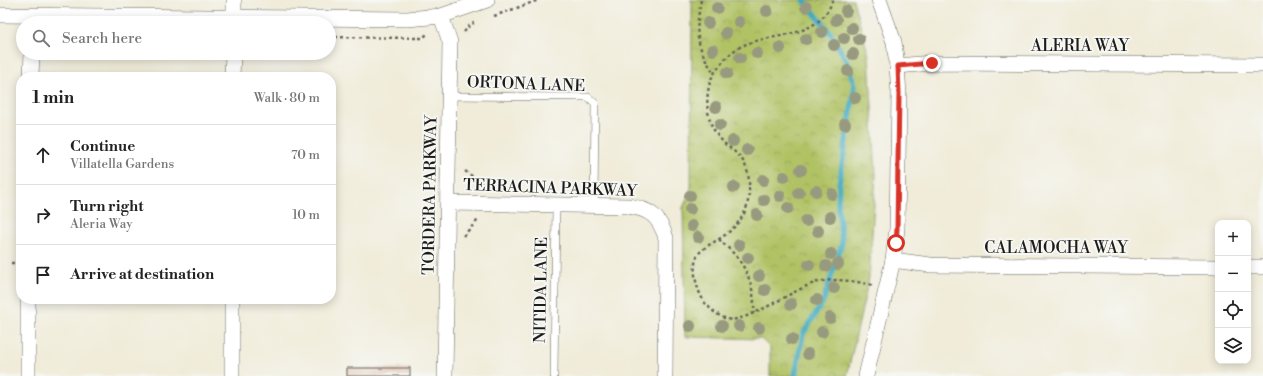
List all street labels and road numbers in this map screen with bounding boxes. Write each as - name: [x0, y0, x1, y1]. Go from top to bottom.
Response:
- street label: ALERIA WAY: [1030, 36, 1131, 56]
- street label: ORTONA LANE: [467, 72, 585, 96]
- street label: TORDERA PARKWAY: [419, 113, 441, 275]
- street label: TERRACINA PARKWAY: [463, 175, 639, 201]
- street label: NITIDA LANE: [530, 237, 552, 343]
- street label: CALAMOCHA WAY: [984, 238, 1129, 258]

